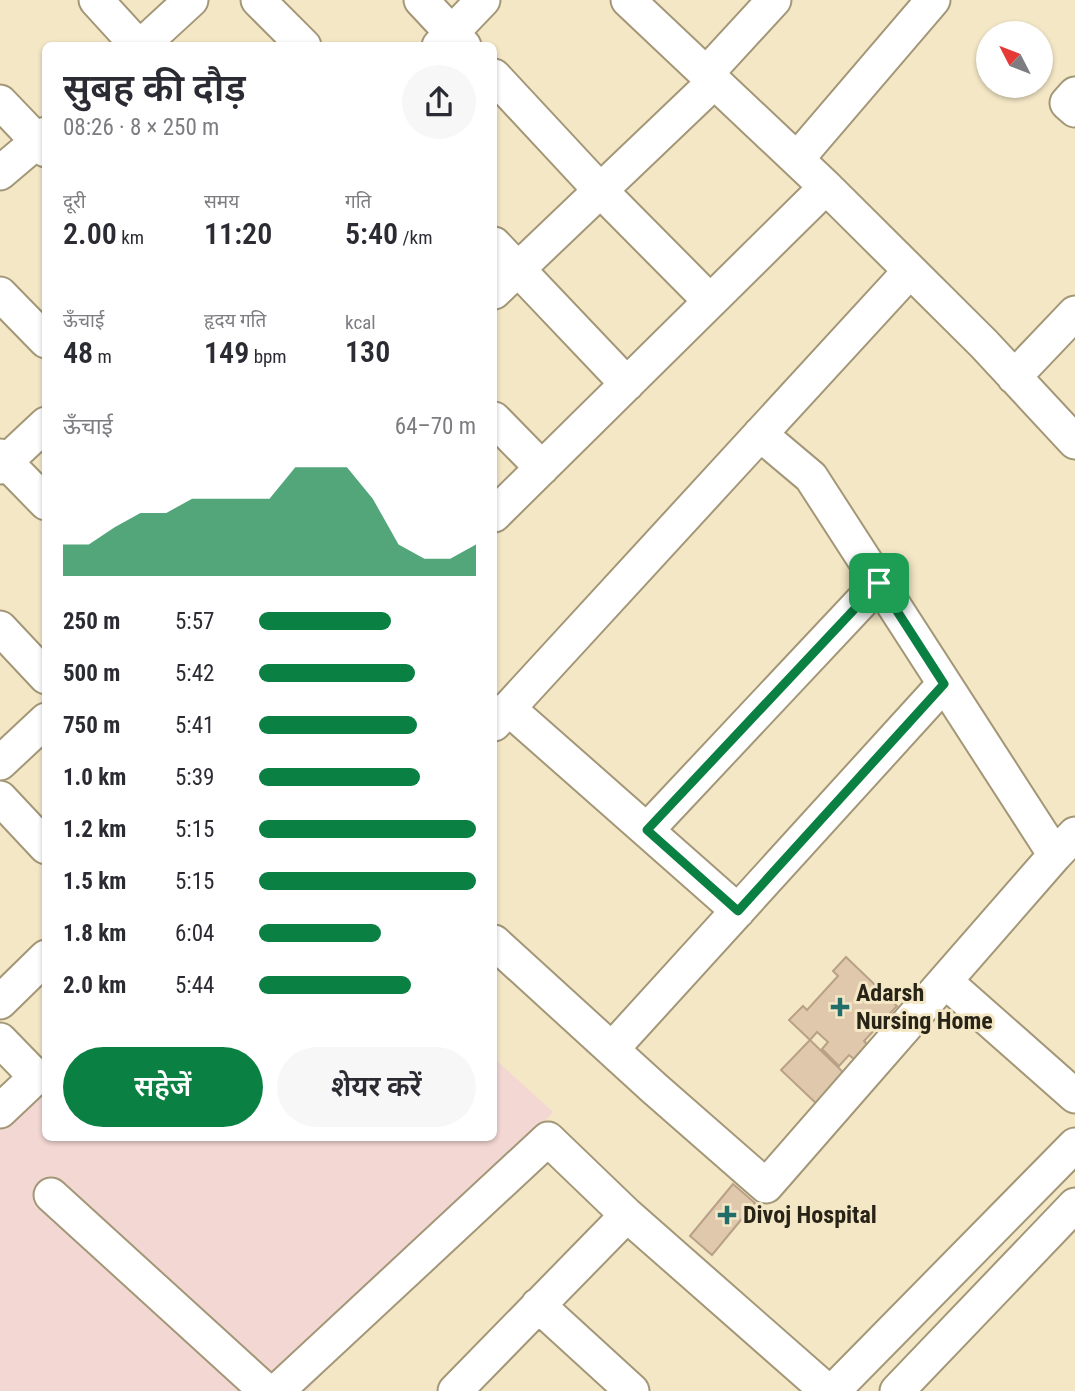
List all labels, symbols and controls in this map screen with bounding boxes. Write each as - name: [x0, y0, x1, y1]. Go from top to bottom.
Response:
- north arrow: [976, 21, 1054, 98]
- map controls: [976, 21, 1053, 98]
- button: share: [402, 65, 476, 139]
- text: सुबह की दौड़: [63, 66, 246, 110]
- text: 08:26 · 8 × 250 m: [63, 114, 219, 141]
- text: दूरी: [63, 190, 86, 213]
- text: समय: [204, 190, 239, 213]
- text: गति: [345, 190, 371, 213]
- text: 2.00: [63, 216, 117, 251]
- text: 11:20: [204, 216, 272, 251]
- text: 5:40: [345, 216, 398, 251]
- text: km: [117, 226, 144, 249]
- text: /km: [398, 226, 432, 249]
- text: ऊँचाई: [63, 309, 104, 332]
- text: हृदय गति: [204, 309, 266, 332]
- text: kcal: [345, 311, 376, 334]
- text: 130: [345, 334, 390, 369]
- text: 48: [63, 335, 93, 370]
- text: 149: [204, 335, 249, 370]
- text: m: [93, 345, 112, 368]
- text: bpm: [249, 345, 287, 368]
- text: ऊँचाई: [63, 413, 113, 440]
- text: 64–70 m: [395, 413, 476, 440]
- pin: [849, 553, 909, 613]
- icon: arrive: [860, 564, 898, 602]
- text: 250 m: [63, 608, 120, 635]
- text: 5:57: [175, 608, 214, 635]
- text: 500 m: [63, 660, 120, 687]
- text: 5:42: [175, 660, 214, 687]
- text: 750 m: [63, 712, 120, 739]
- text: 5:41: [175, 712, 214, 739]
- text: 1.0 km: [63, 764, 126, 791]
- text: 5:39: [175, 764, 214, 791]
- text: 1.2 km: [63, 816, 126, 843]
- text: 5:15: [175, 816, 214, 843]
- text: 1.5 km: [63, 868, 126, 895]
- text: 5:15: [175, 868, 214, 895]
- text: 1.8 km: [63, 920, 126, 947]
- text: 6:04: [175, 920, 214, 947]
- text: 2.0 km: [63, 972, 126, 999]
- text: 5:44: [175, 972, 214, 999]
- place label: Adarsh Nursing Home: [856, 979, 993, 1035]
- marker: Adarsh Nursing Home: [830, 997, 850, 1017]
- button: सहेजें: [63, 1047, 263, 1127]
- button: शेयर करें: [277, 1047, 476, 1127]
- place label: Divoj Hospital: [743, 1201, 877, 1229]
- marker: Divoj Hospital: [717, 1205, 737, 1225]

